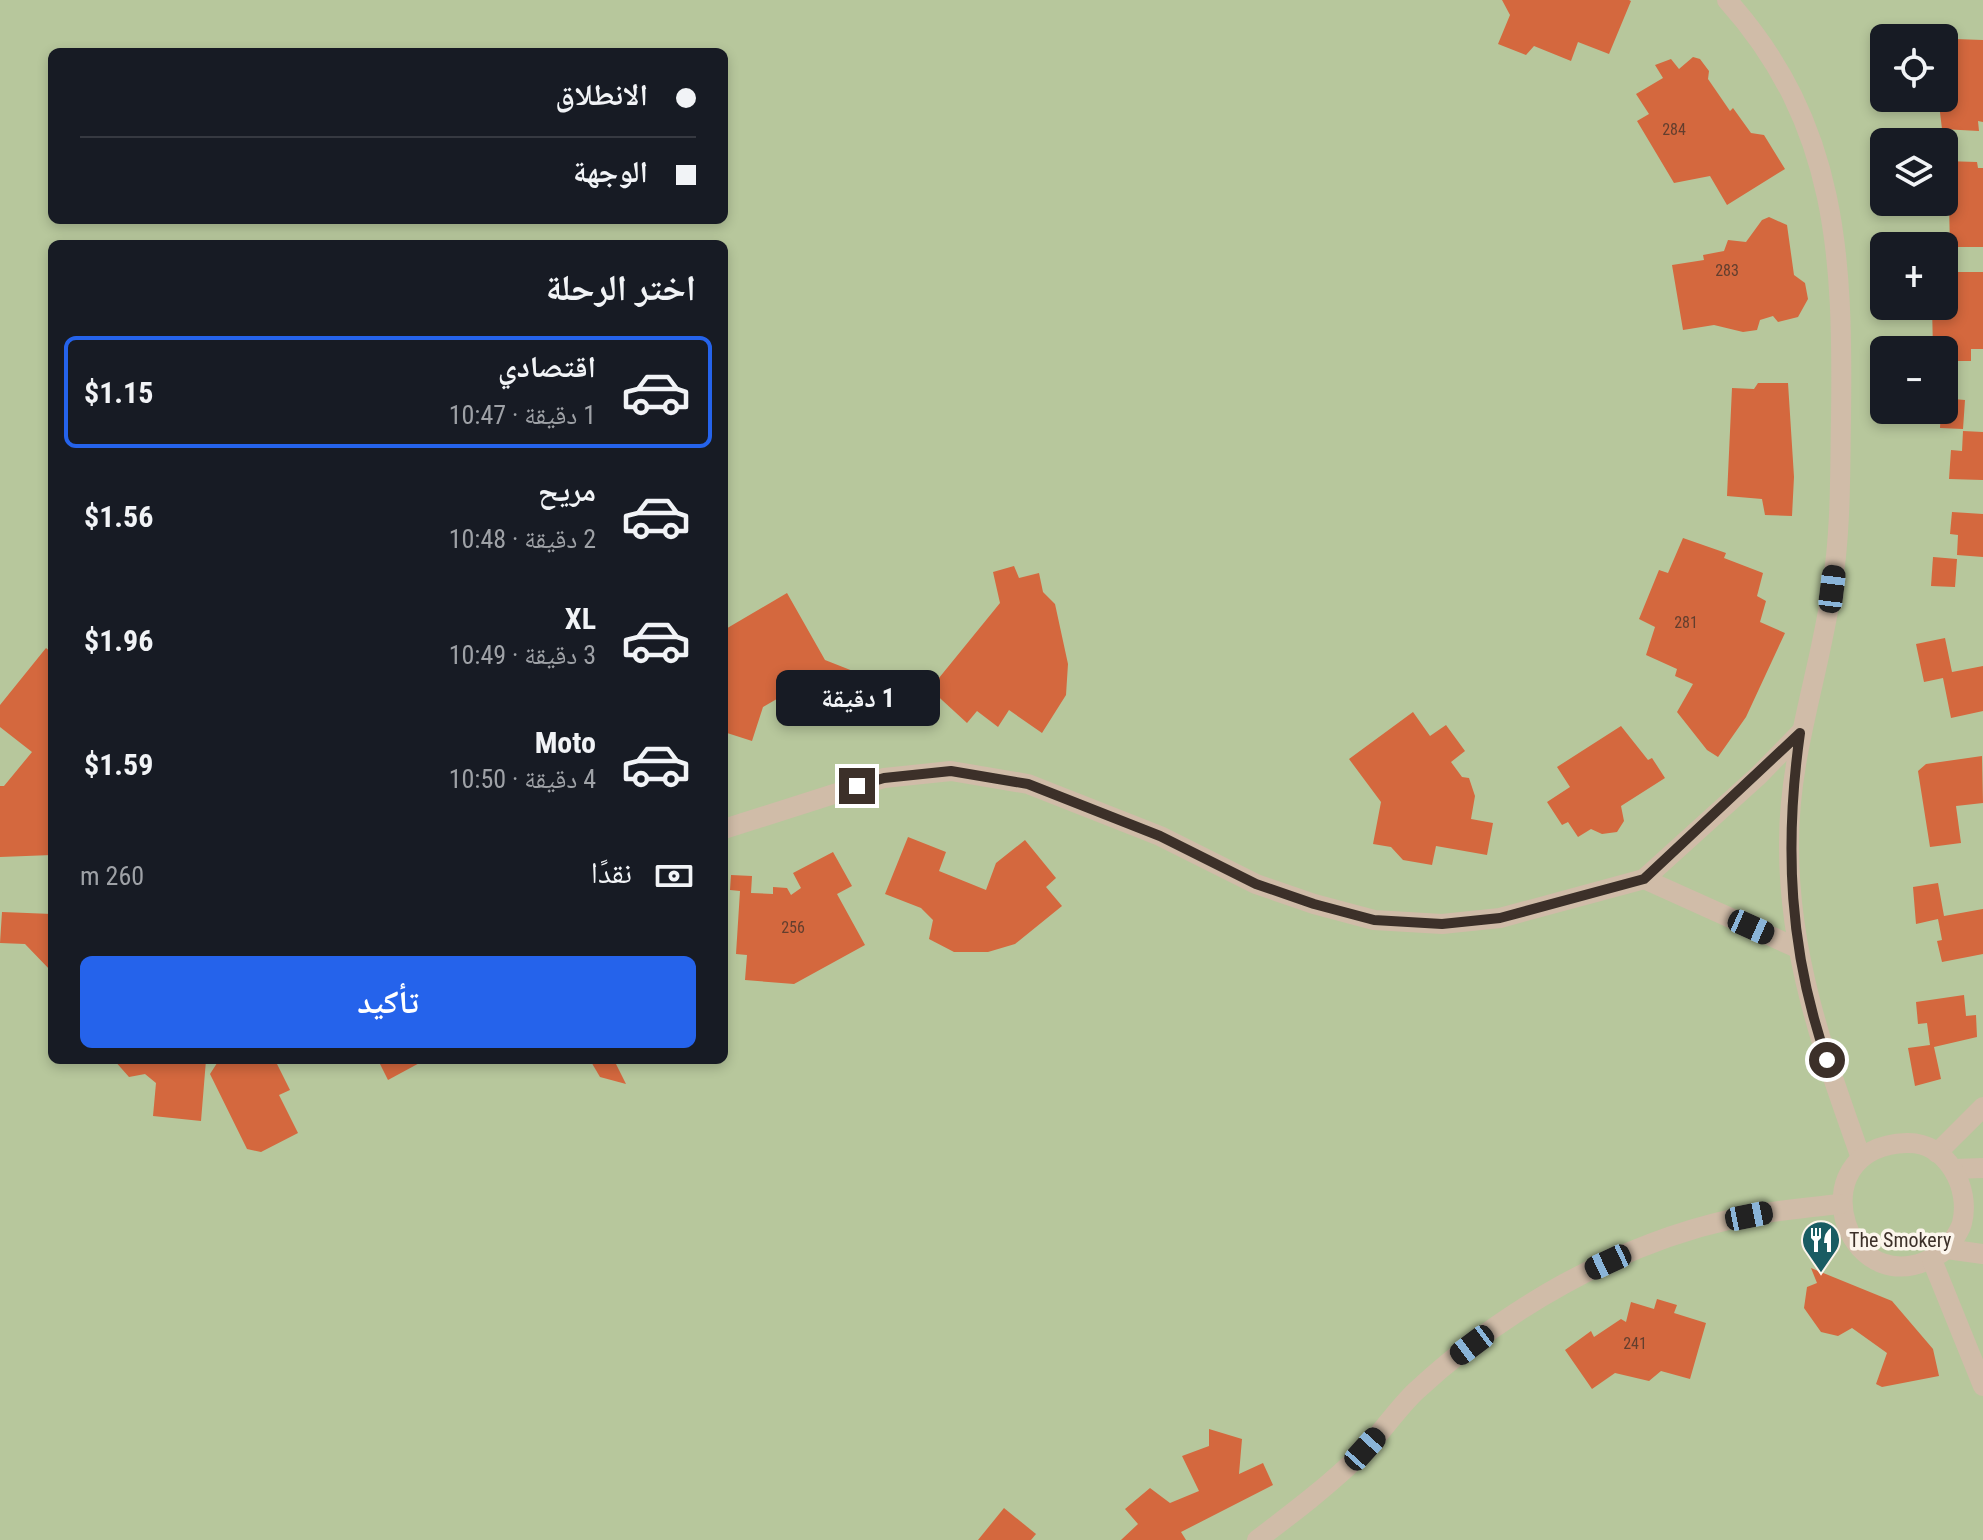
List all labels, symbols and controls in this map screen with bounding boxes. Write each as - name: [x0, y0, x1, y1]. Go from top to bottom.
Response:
- map controls: [1870, 24, 1958, 424]
- button: locate: [1870, 24, 1958, 112]
- text: الانطلاق: [555, 77, 648, 112]
- house number: 284: [1662, 120, 1686, 139]
- button: layers: [1870, 128, 1958, 216]
- text: الوجهة: [573, 154, 648, 189]
- button: +: [1870, 232, 1958, 320]
- house number: 283: [1715, 261, 1739, 280]
- text: اختر الرحلة: [546, 267, 696, 309]
- button: −: [1870, 336, 1958, 424]
- text: اقتصادي: [498, 349, 596, 384]
- icon: car: [620, 356, 692, 428]
- text: $1.15: [84, 375, 153, 410]
- text: 1 دقيقة · 10:47: [449, 400, 596, 430]
- text: مريح: [538, 473, 596, 508]
- icon: car: [620, 480, 692, 552]
- text: $1.56: [84, 499, 153, 534]
- text: 2 دقيقة · 10:48: [449, 524, 596, 554]
- car: [1817, 564, 1847, 614]
- text: XL: [565, 601, 596, 636]
- icon: car: [620, 604, 692, 676]
- house number: 281: [1674, 613, 1698, 632]
- text: $1.96: [84, 623, 153, 658]
- text: 3 دقيقة · 10:49: [449, 640, 596, 670]
- callout: 1 دقيقة: [775, 670, 939, 726]
- text: 1 دقيقة: [821, 683, 895, 713]
- text: Moto: [535, 725, 596, 760]
- icon: car: [620, 728, 692, 800]
- text: $1.59: [84, 747, 153, 782]
- text: 4 دقيقة · 10:50: [449, 764, 596, 794]
- route end: [839, 768, 875, 804]
- icon: cash: [652, 854, 696, 898]
- text: نقدًا: [591, 855, 632, 890]
- text: 260 m: [80, 861, 144, 891]
- car: [1724, 906, 1778, 948]
- house number: 256: [781, 918, 805, 937]
- button: تأكيد: [80, 956, 696, 1048]
- route start: [1809, 1042, 1845, 1078]
- car: [1723, 1200, 1775, 1232]
- restaurant icon: The Smokery: [1800, 1219, 1842, 1274]
- place label: The Smokery: [1849, 1228, 1951, 1252]
- car: [1581, 1241, 1635, 1283]
- car: [1446, 1321, 1498, 1369]
- house number: 241: [1623, 1334, 1647, 1353]
- car: [1340, 1423, 1390, 1475]

